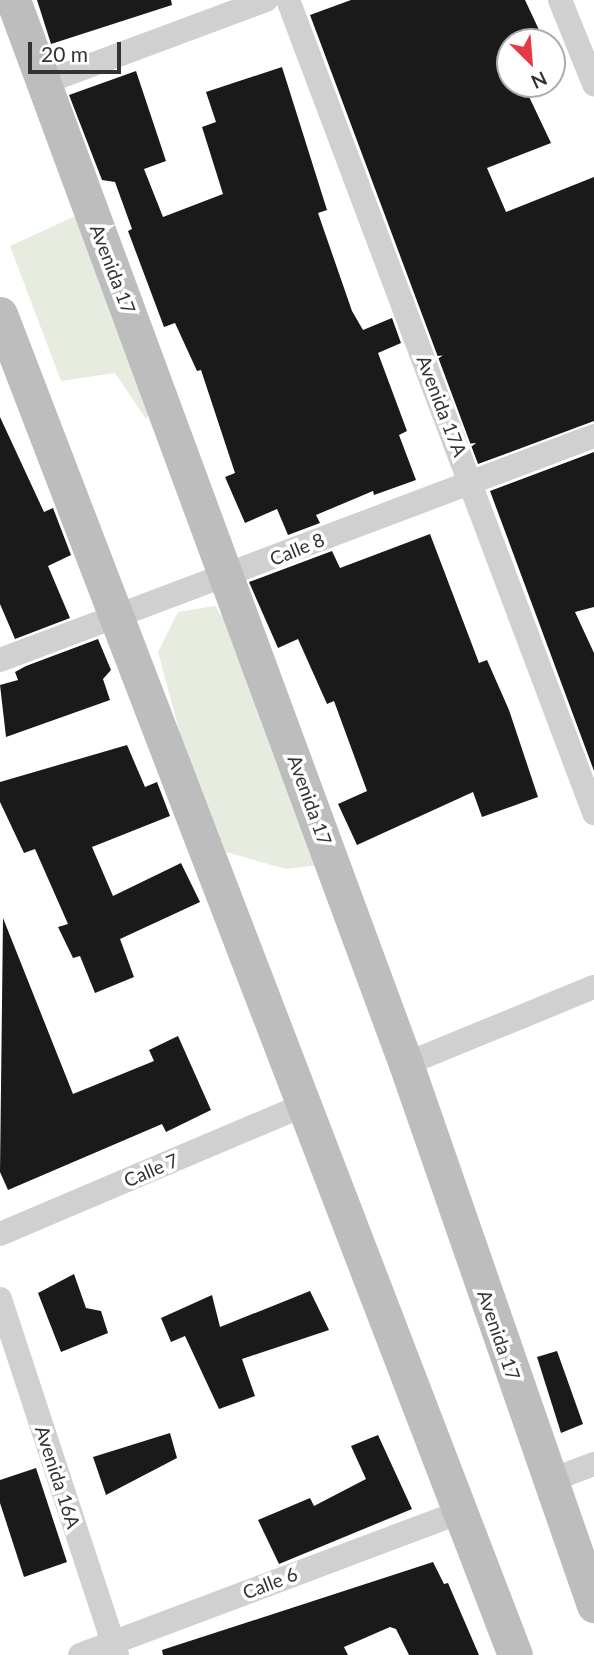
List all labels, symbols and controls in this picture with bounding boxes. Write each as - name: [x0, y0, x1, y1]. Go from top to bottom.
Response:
- scale bar: [32, 28, 124, 72]
- north arrow: [496, 28, 566, 98]
- text: 20 m: [41, 41, 88, 66]
- text: N: [528, 67, 551, 94]
- street label: Avenida 17: [86, 221, 140, 317]
- street label: Avenida 17A: [412, 352, 472, 460]
- street label: Calle 8: [266, 528, 328, 570]
- street label: Avenida 17: [283, 752, 337, 848]
- street label: Calle 7: [120, 1148, 182, 1192]
- street label: Avenida 17: [473, 1287, 525, 1383]
- street label: Avenida 16A: [31, 1423, 85, 1531]
- street label: Calle 6: [239, 1562, 301, 1604]

